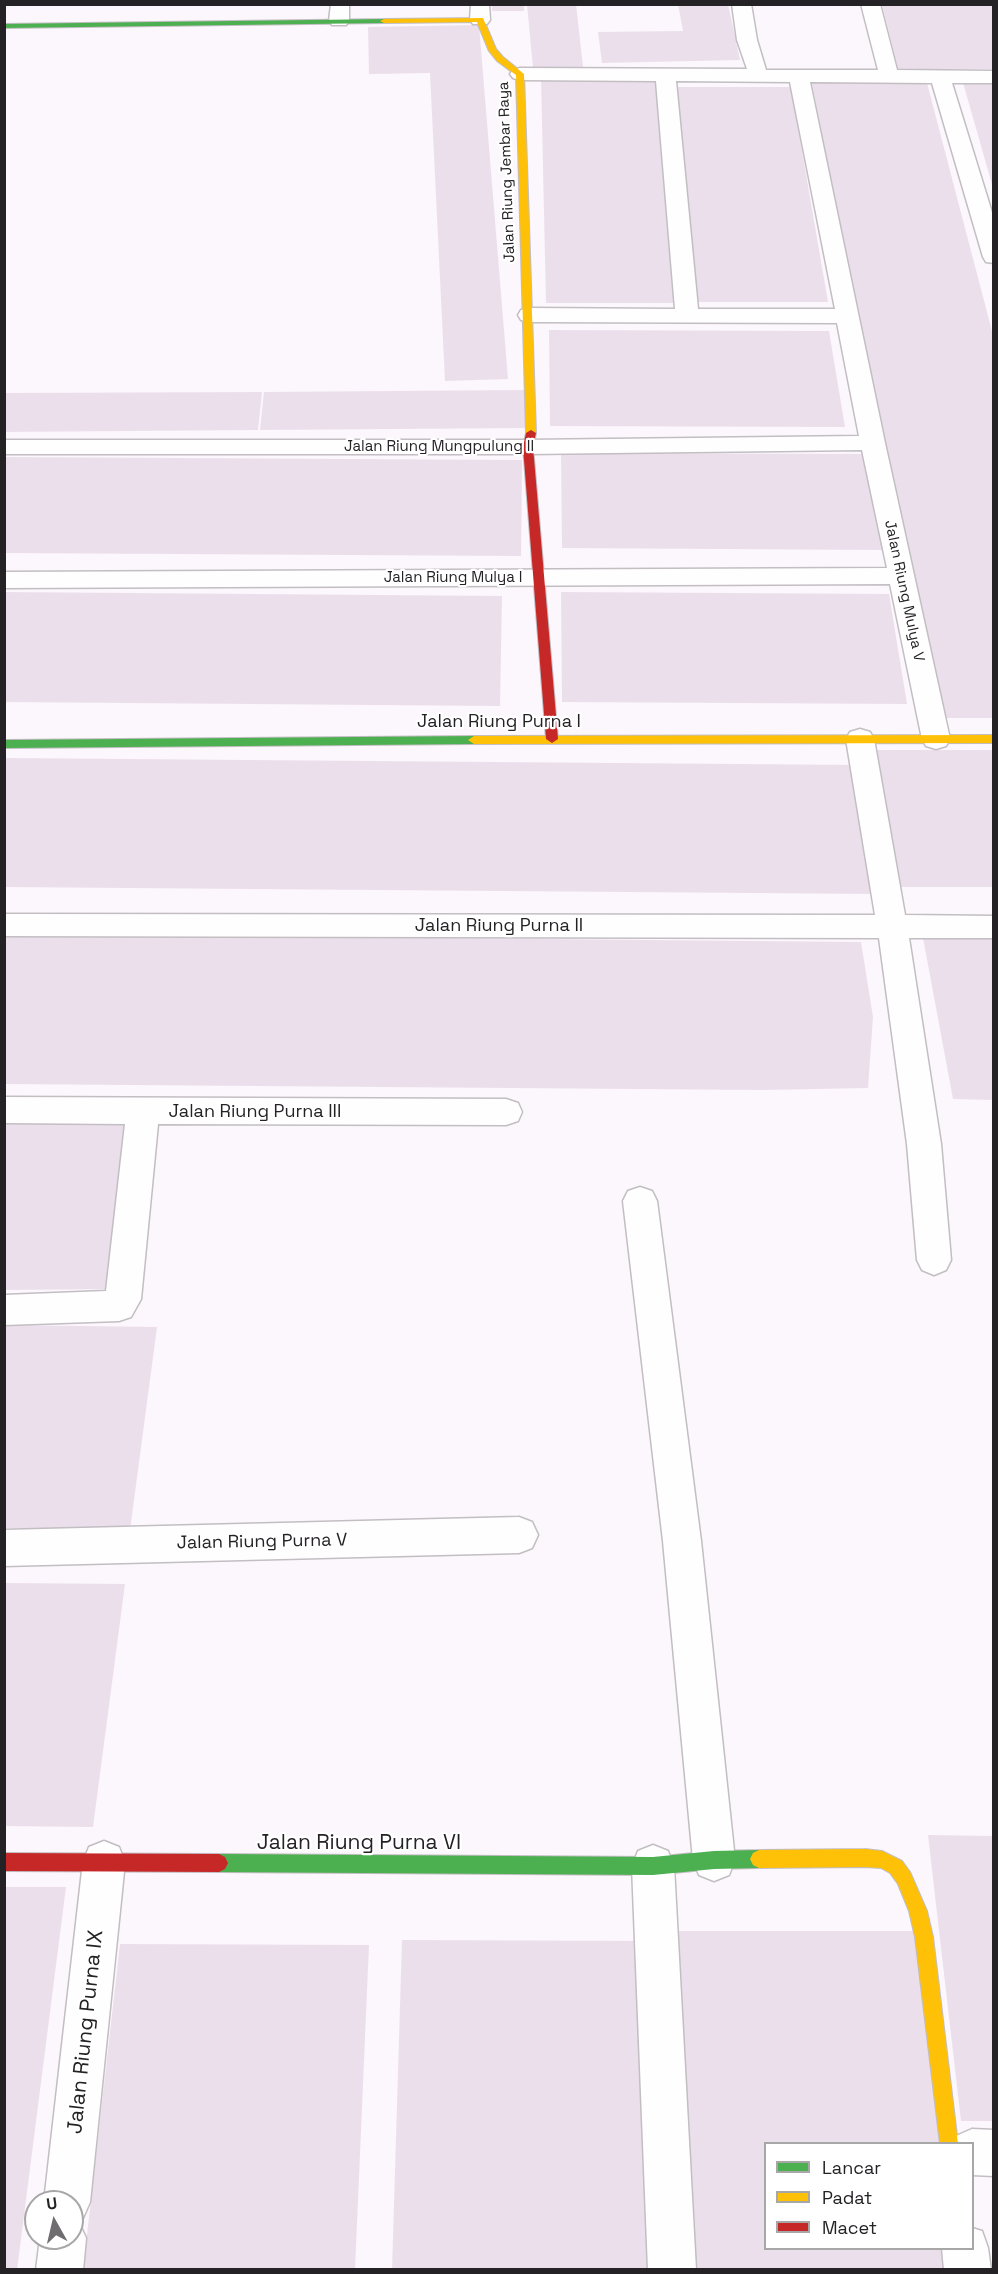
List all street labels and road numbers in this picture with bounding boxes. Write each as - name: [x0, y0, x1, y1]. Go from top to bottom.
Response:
- street label: Jalan Riung Jembar Raya: [495, 81, 519, 263]
- street label: Jalan Riung Mungpulung II: [344, 438, 534, 456]
- street label: Jalan Riung Mulya V: [880, 519, 928, 663]
- street label: Jalan Riung Mulya I: [384, 569, 522, 587]
- street label: Jalan Riung Purna I: [417, 711, 581, 733]
- street label: Jalan Riung Purna II: [415, 915, 583, 937]
- street label: Jalan Riung Purna III: [169, 1101, 341, 1123]
- street label: Jalan Riung Purna V: [176, 1530, 348, 1554]
- street label: Jalan Riung Purna VI: [257, 1830, 461, 1856]
- street label: Jalan Riung Purna IX: [63, 1929, 109, 2135]

